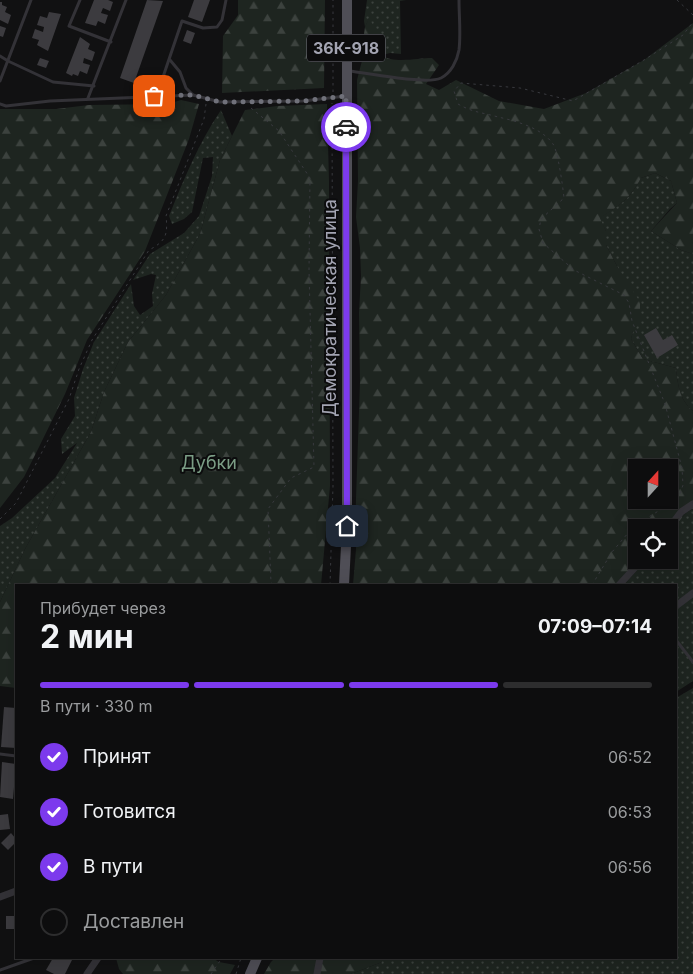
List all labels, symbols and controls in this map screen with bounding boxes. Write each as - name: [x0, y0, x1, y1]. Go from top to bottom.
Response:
- road number: 36К-918: [307, 34, 385, 62]
- pin: [133, 75, 175, 117]
- icon: bag: [140, 82, 168, 110]
- courier: [321, 102, 371, 152]
- icon: car: [332, 113, 360, 141]
- street label: Демократическая улица: [319, 199, 340, 417]
- park label: Дубки: [181, 452, 237, 473]
- north arrow: [628, 459, 678, 509]
- map controls: [628, 459, 678, 569]
- pin: [326, 505, 368, 547]
- icon: home: [333, 512, 361, 540]
- button: locate: [628, 519, 678, 569]
- text: Прибудет через: [40, 598, 166, 618]
- text: 07:09–07:14: [538, 615, 652, 638]
- text: 2 мин: [40, 617, 134, 656]
- text: В пути · 330 m: [40, 696, 153, 716]
- icon: check: [40, 743, 68, 771]
- text: Принят: [83, 745, 151, 768]
- text: 06:52: [608, 747, 652, 767]
- icon: check: [40, 798, 68, 826]
- text: Готовится: [83, 800, 176, 823]
- text: 06:53: [608, 802, 652, 822]
- icon: check: [40, 853, 68, 881]
- text: В пути: [83, 855, 143, 878]
- text: 06:56: [608, 857, 652, 877]
- text: Доставлен: [83, 910, 184, 933]

